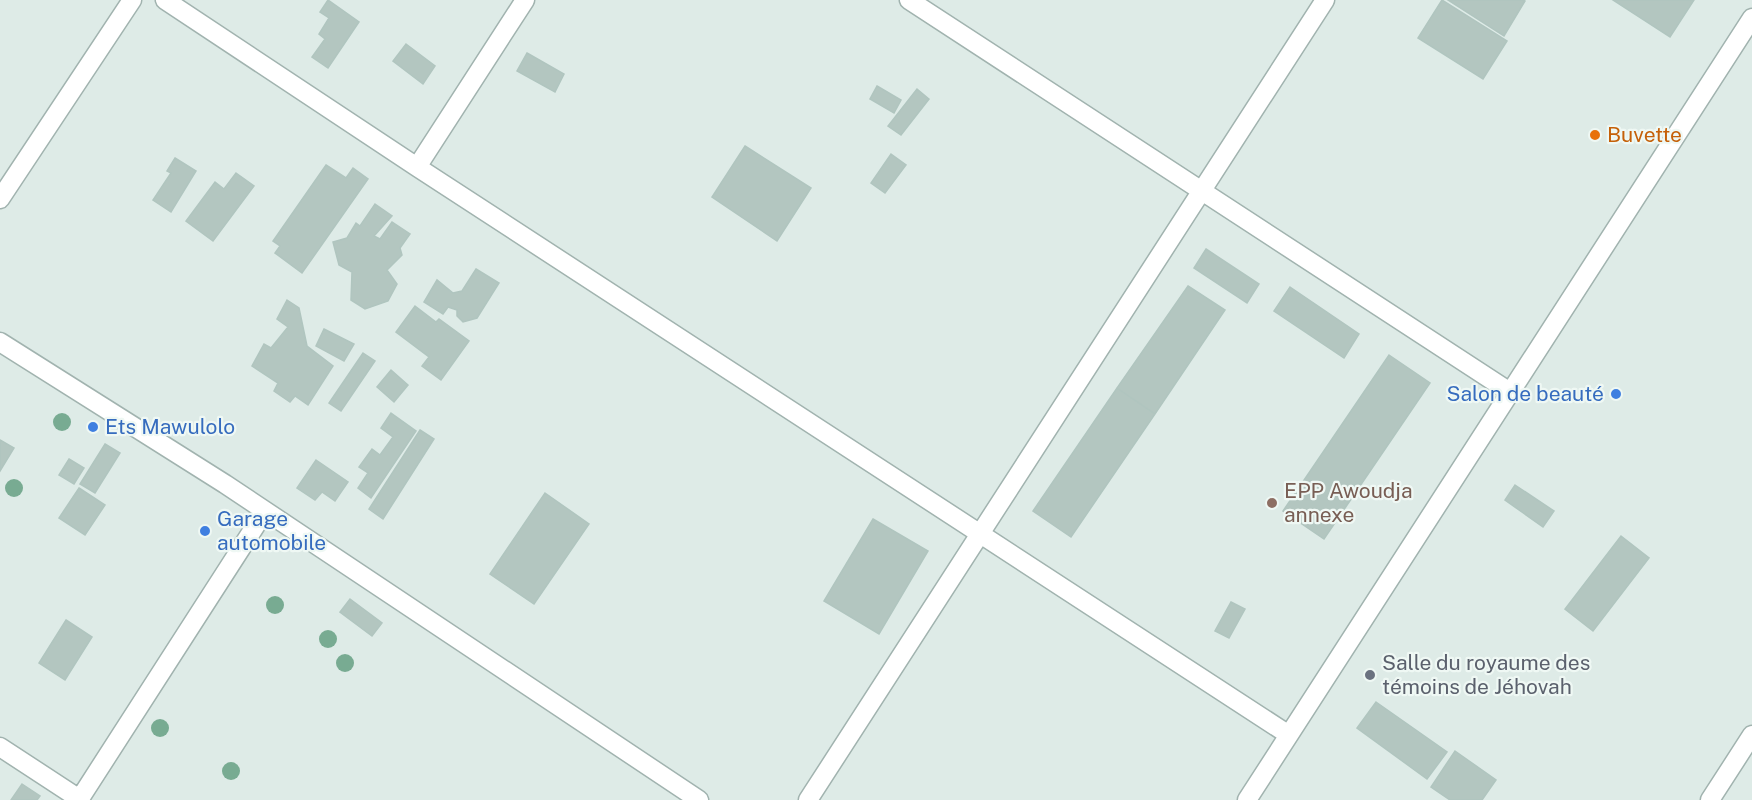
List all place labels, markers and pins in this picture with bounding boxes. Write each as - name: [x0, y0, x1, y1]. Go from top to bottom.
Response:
- place label: Buvette: [1607, 122, 1682, 147]
- marker: Buvette: [1588, 128, 1602, 142]
- place label: Salon de beauté: [1446, 381, 1604, 406]
- marker: Salon de beauté: [1609, 387, 1623, 401]
- place label: Ets Mawulolo: [105, 414, 235, 439]
- marker: Ets Mawulolo: [86, 420, 100, 434]
- place label: EPP Awoudja annexe: [1284, 478, 1413, 527]
- marker: EPP Awoudja annexe: [1265, 496, 1279, 510]
- place label: Garage automobile: [217, 506, 326, 555]
- marker: Garage automobile: [198, 524, 212, 538]
- place label: Salle du royaume des témoins de Jéhovah: [1382, 650, 1590, 699]
- marker: Salle du royaume des témoins de Jéhovah: [1363, 668, 1377, 682]

